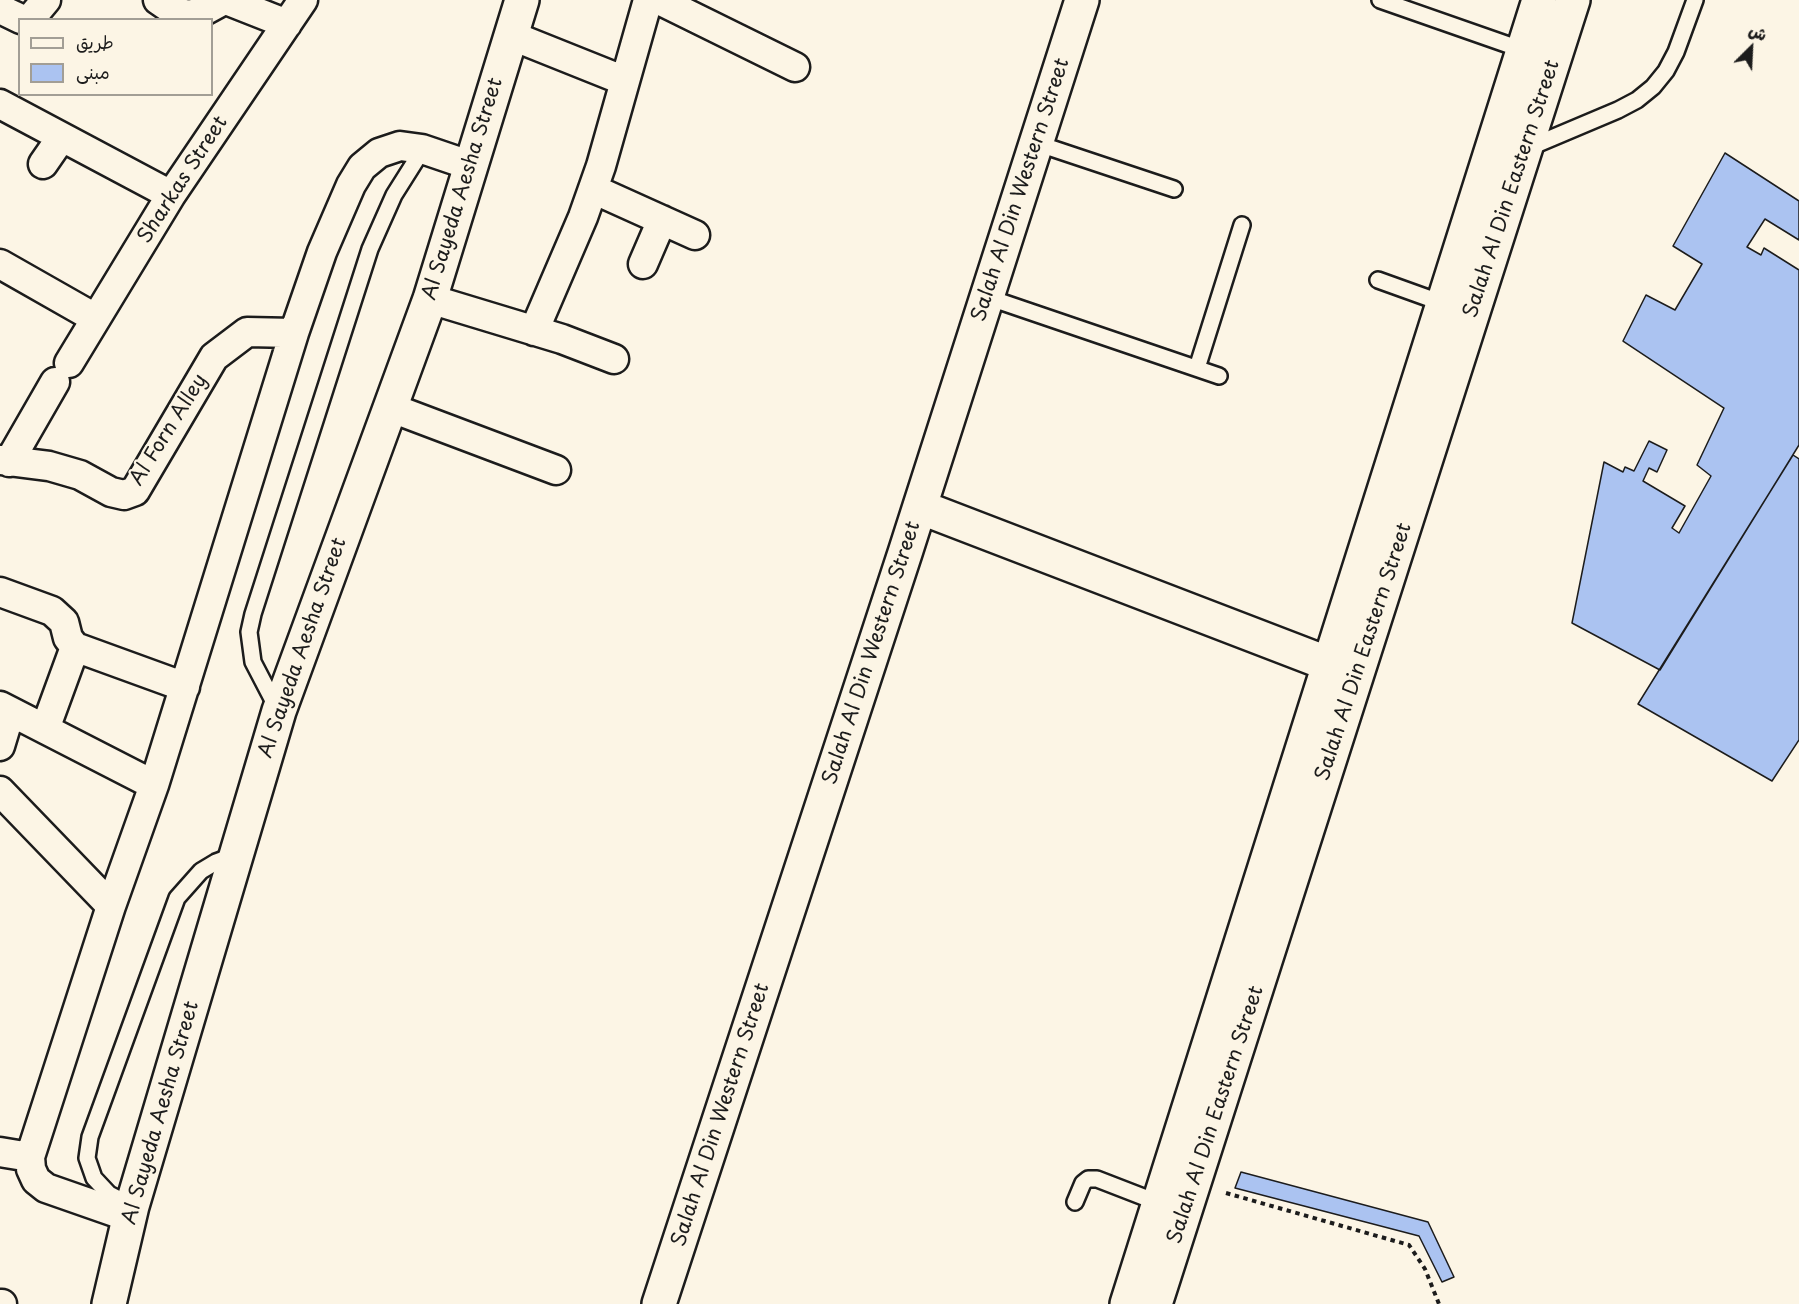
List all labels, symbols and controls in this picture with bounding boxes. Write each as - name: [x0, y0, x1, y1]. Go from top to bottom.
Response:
- text: ش: [1745, 17, 1771, 46]
- legend: [18, 18, 213, 96]
- north arrow: [1721, 18, 1781, 78]
- text: طريق: [76, 28, 114, 55]
- street label: Salah Al Din Western Street: [967, 55, 1075, 325]
- street label: Salah Al Din Eastern Street: [1459, 57, 1565, 321]
- text: مبنى: [76, 58, 110, 85]
- street label: Al Sayeda Aesha Street: [418, 75, 508, 303]
- street label: Sharkas Street: [133, 112, 233, 248]
- street label: Al Forn Alley: [125, 370, 213, 490]
- street label: Salah Al Din Western Street: [818, 518, 926, 788]
- street label: Salah Al Din Eastern Street: [1311, 520, 1417, 784]
- street label: Al Sayeda Aesha Street: [254, 535, 352, 761]
- street label: Salah Al Din Western Street: [667, 980, 775, 1250]
- street label: Salah Al Din Eastern Street: [1163, 983, 1269, 1247]
- street label: Al Sayeda Aesha Street: [118, 999, 204, 1227]

